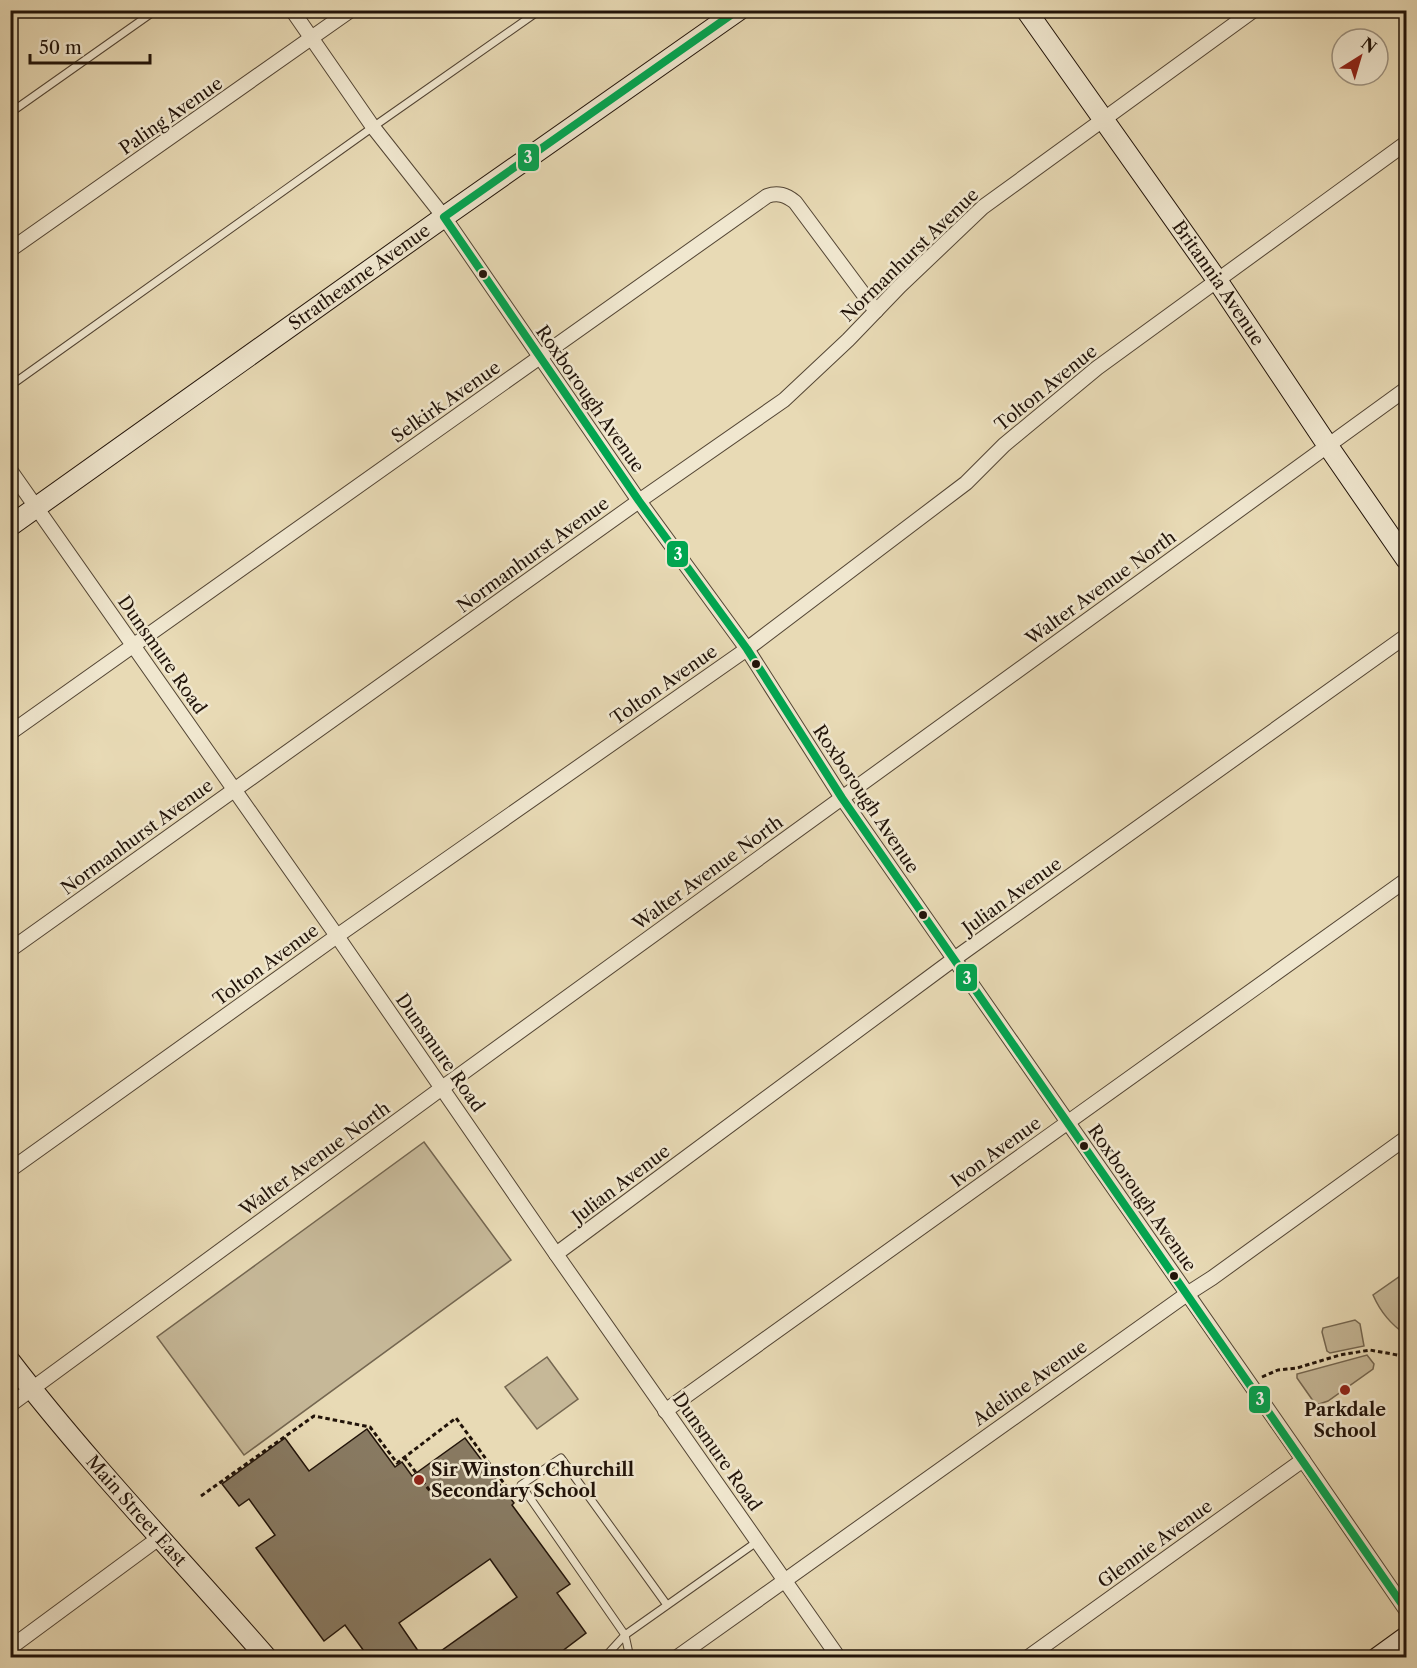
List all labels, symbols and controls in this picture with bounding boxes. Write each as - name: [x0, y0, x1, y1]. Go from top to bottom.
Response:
- scale bar: [30, 27, 150, 65]
- north arrow: [1330, 27, 1390, 87]
- text: N: [1357, 33, 1381, 57]
- text: 50 m: [39, 37, 82, 59]
- street label: Paling Avenue: [115, 72, 227, 160]
- line badge: 3: [517, 143, 540, 172]
- text: 3: [523, 147, 533, 167]
- street label: Normanhurst Avenue: [837, 184, 983, 326]
- street label: Britannia Avenue: [1167, 216, 1269, 350]
- street label: Strathearne Avenue: [284, 219, 434, 335]
- unlabelled marker: [477, 268, 489, 280]
- street label: Roxborough Avenue: [531, 321, 649, 477]
- street label: Tolton Avenue: [991, 340, 1101, 436]
- street label: Selkirk Avenue: [387, 356, 505, 448]
- street label: Normanhurst Avenue: [453, 492, 613, 618]
- street label: Walter Avenue North: [1021, 526, 1180, 650]
- line badge: 3: [666, 540, 689, 568]
- text: 3: [673, 544, 683, 564]
- street label: Dunsmure Road: [113, 592, 211, 718]
- street label: Tolton Avenue: [607, 640, 721, 730]
- unlabelled marker: [750, 658, 762, 670]
- street label: Roxborough Avenue: [808, 721, 924, 877]
- street label: Normanhurst Avenue: [57, 774, 217, 900]
- street label: Walter Avenue North: [628, 811, 787, 935]
- street label: Julian Avenue: [956, 853, 1066, 941]
- unlabelled marker: [917, 909, 929, 921]
- street label: Tolton Avenue: [209, 919, 323, 1011]
- line badge: 3: [955, 963, 978, 992]
- text: 3: [962, 968, 972, 988]
- street label: Dunsmure Road: [391, 990, 489, 1116]
- street label: Walter Avenue North: [235, 1097, 394, 1221]
- street label: Ivon Avenue: [947, 1112, 1045, 1192]
- street label: Roxborough Avenue: [1083, 1120, 1201, 1276]
- street label: Julian Avenue: [565, 1140, 674, 1230]
- unlabelled marker: [1078, 1140, 1090, 1152]
- unlabelled marker: [1168, 1270, 1180, 1282]
- street label: Adeline Avenue: [968, 1335, 1091, 1431]
- marker: Parkdale School: [1338, 1383, 1352, 1397]
- line badge: 3: [1248, 1385, 1271, 1414]
- street label: Dunsmure Road: [668, 1389, 766, 1515]
- text: 3: [1255, 1389, 1265, 1409]
- place label: Parkdale School: [1304, 1399, 1386, 1442]
- street label: Main Street East: [81, 1451, 192, 1571]
- place label: Sir Winston Churchill Secondary School: [431, 1459, 634, 1502]
- marker: Sir Winston Churchill Secondary School: [412, 1473, 426, 1487]
- street label: Glennie Avenue: [1093, 1495, 1217, 1593]

